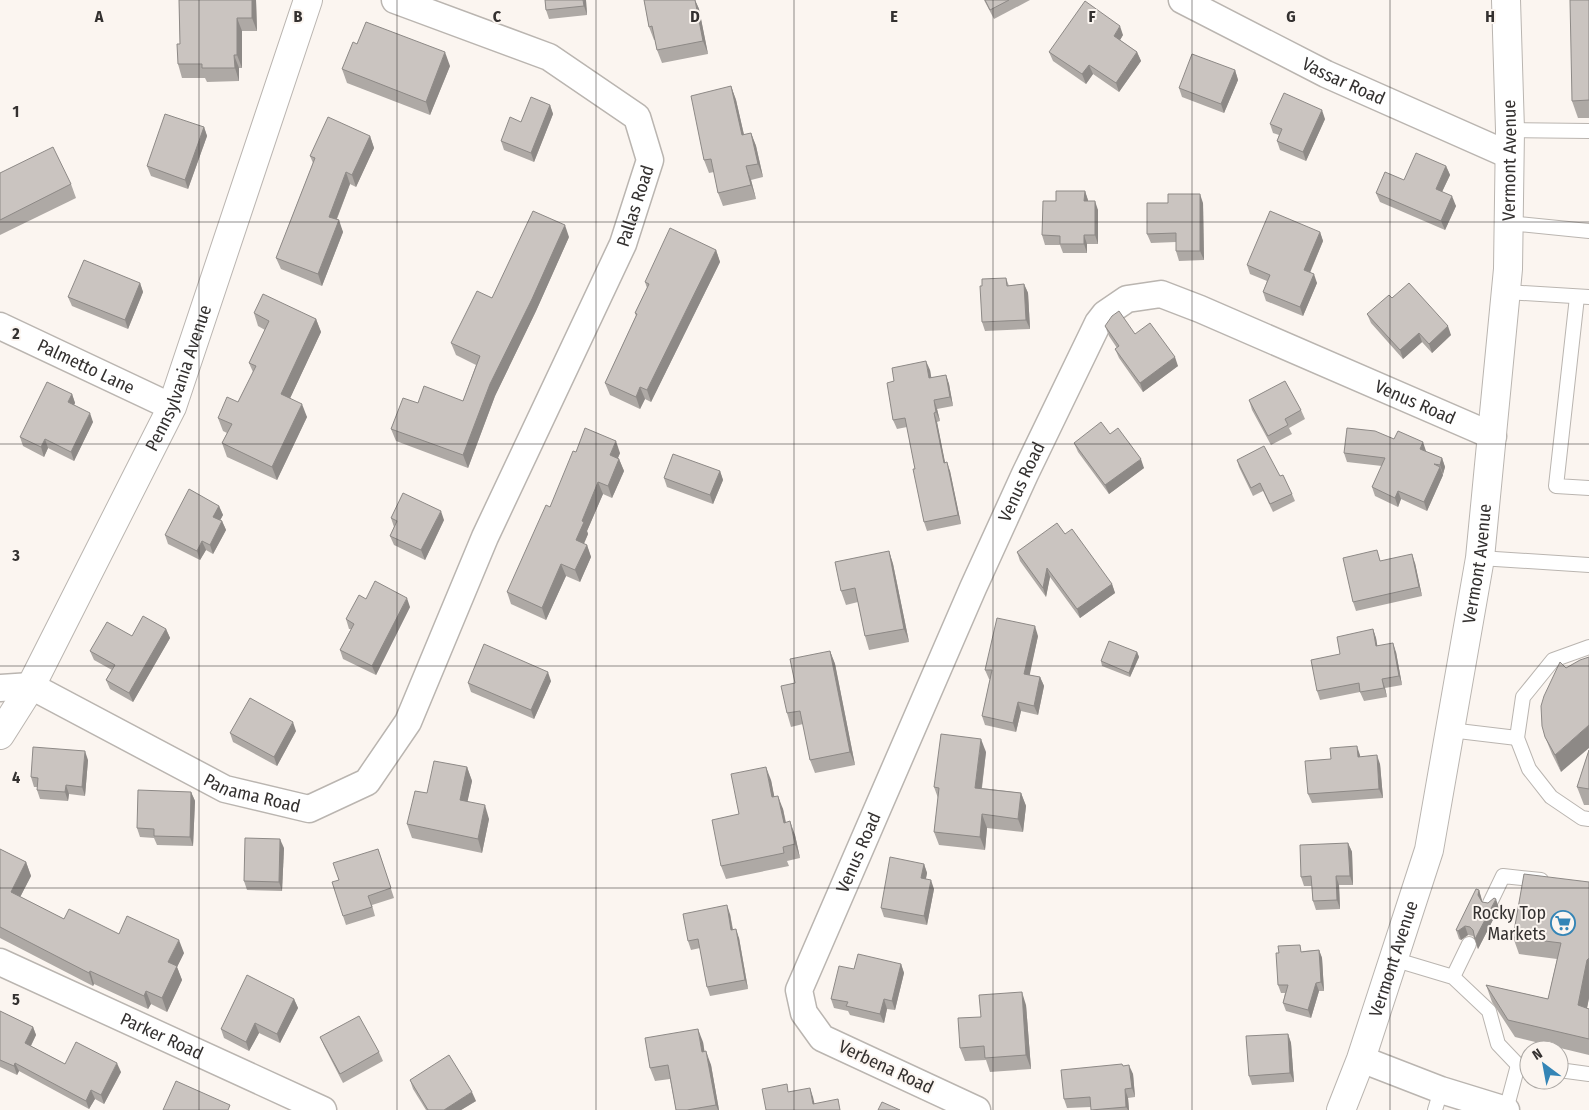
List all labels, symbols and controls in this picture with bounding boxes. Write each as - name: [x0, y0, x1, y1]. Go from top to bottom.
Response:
- text: A: [94, 7, 104, 26]
- text: B: [294, 7, 303, 26]
- text: C: [493, 7, 502, 26]
- text: D: [690, 7, 700, 26]
- text: E: [890, 7, 898, 26]
- text: F: [1088, 7, 1096, 26]
- text: G: [1286, 7, 1296, 26]
- text: H: [1485, 7, 1495, 26]
- street label: Vassar Road: [1298, 53, 1389, 110]
- street label: Vermont Avenue: [1498, 99, 1521, 221]
- text: 1: [13, 102, 19, 121]
- street label: Pallas Road: [612, 162, 659, 249]
- street label: Pennsylvania Avenue: [141, 302, 216, 455]
- text: 2: [11, 324, 20, 343]
- street label: Palmetto Lane: [34, 334, 138, 399]
- street label: Venus Road: [1371, 375, 1459, 429]
- street label: Venus Road: [994, 438, 1050, 525]
- street label: Vermont Avenue: [1458, 503, 1496, 625]
- text: 3: [11, 546, 20, 565]
- text: 4: [12, 768, 20, 787]
- street label: Panama Road: [200, 769, 303, 818]
- street label: Venus Road: [831, 809, 886, 896]
- street label: Vermont Avenue: [1364, 898, 1423, 1020]
- place label: Rocky Top Markets: [1472, 902, 1546, 945]
- supermarket icon: Rocky Top Markets: [1550, 910, 1576, 936]
- text: 5: [12, 990, 20, 1009]
- street label: Parker Road: [117, 1008, 207, 1065]
- street label: Verbena Road: [835, 1035, 937, 1099]
- north arrow: [1519, 1040, 1569, 1090]
- text: N: [1529, 1045, 1545, 1064]

